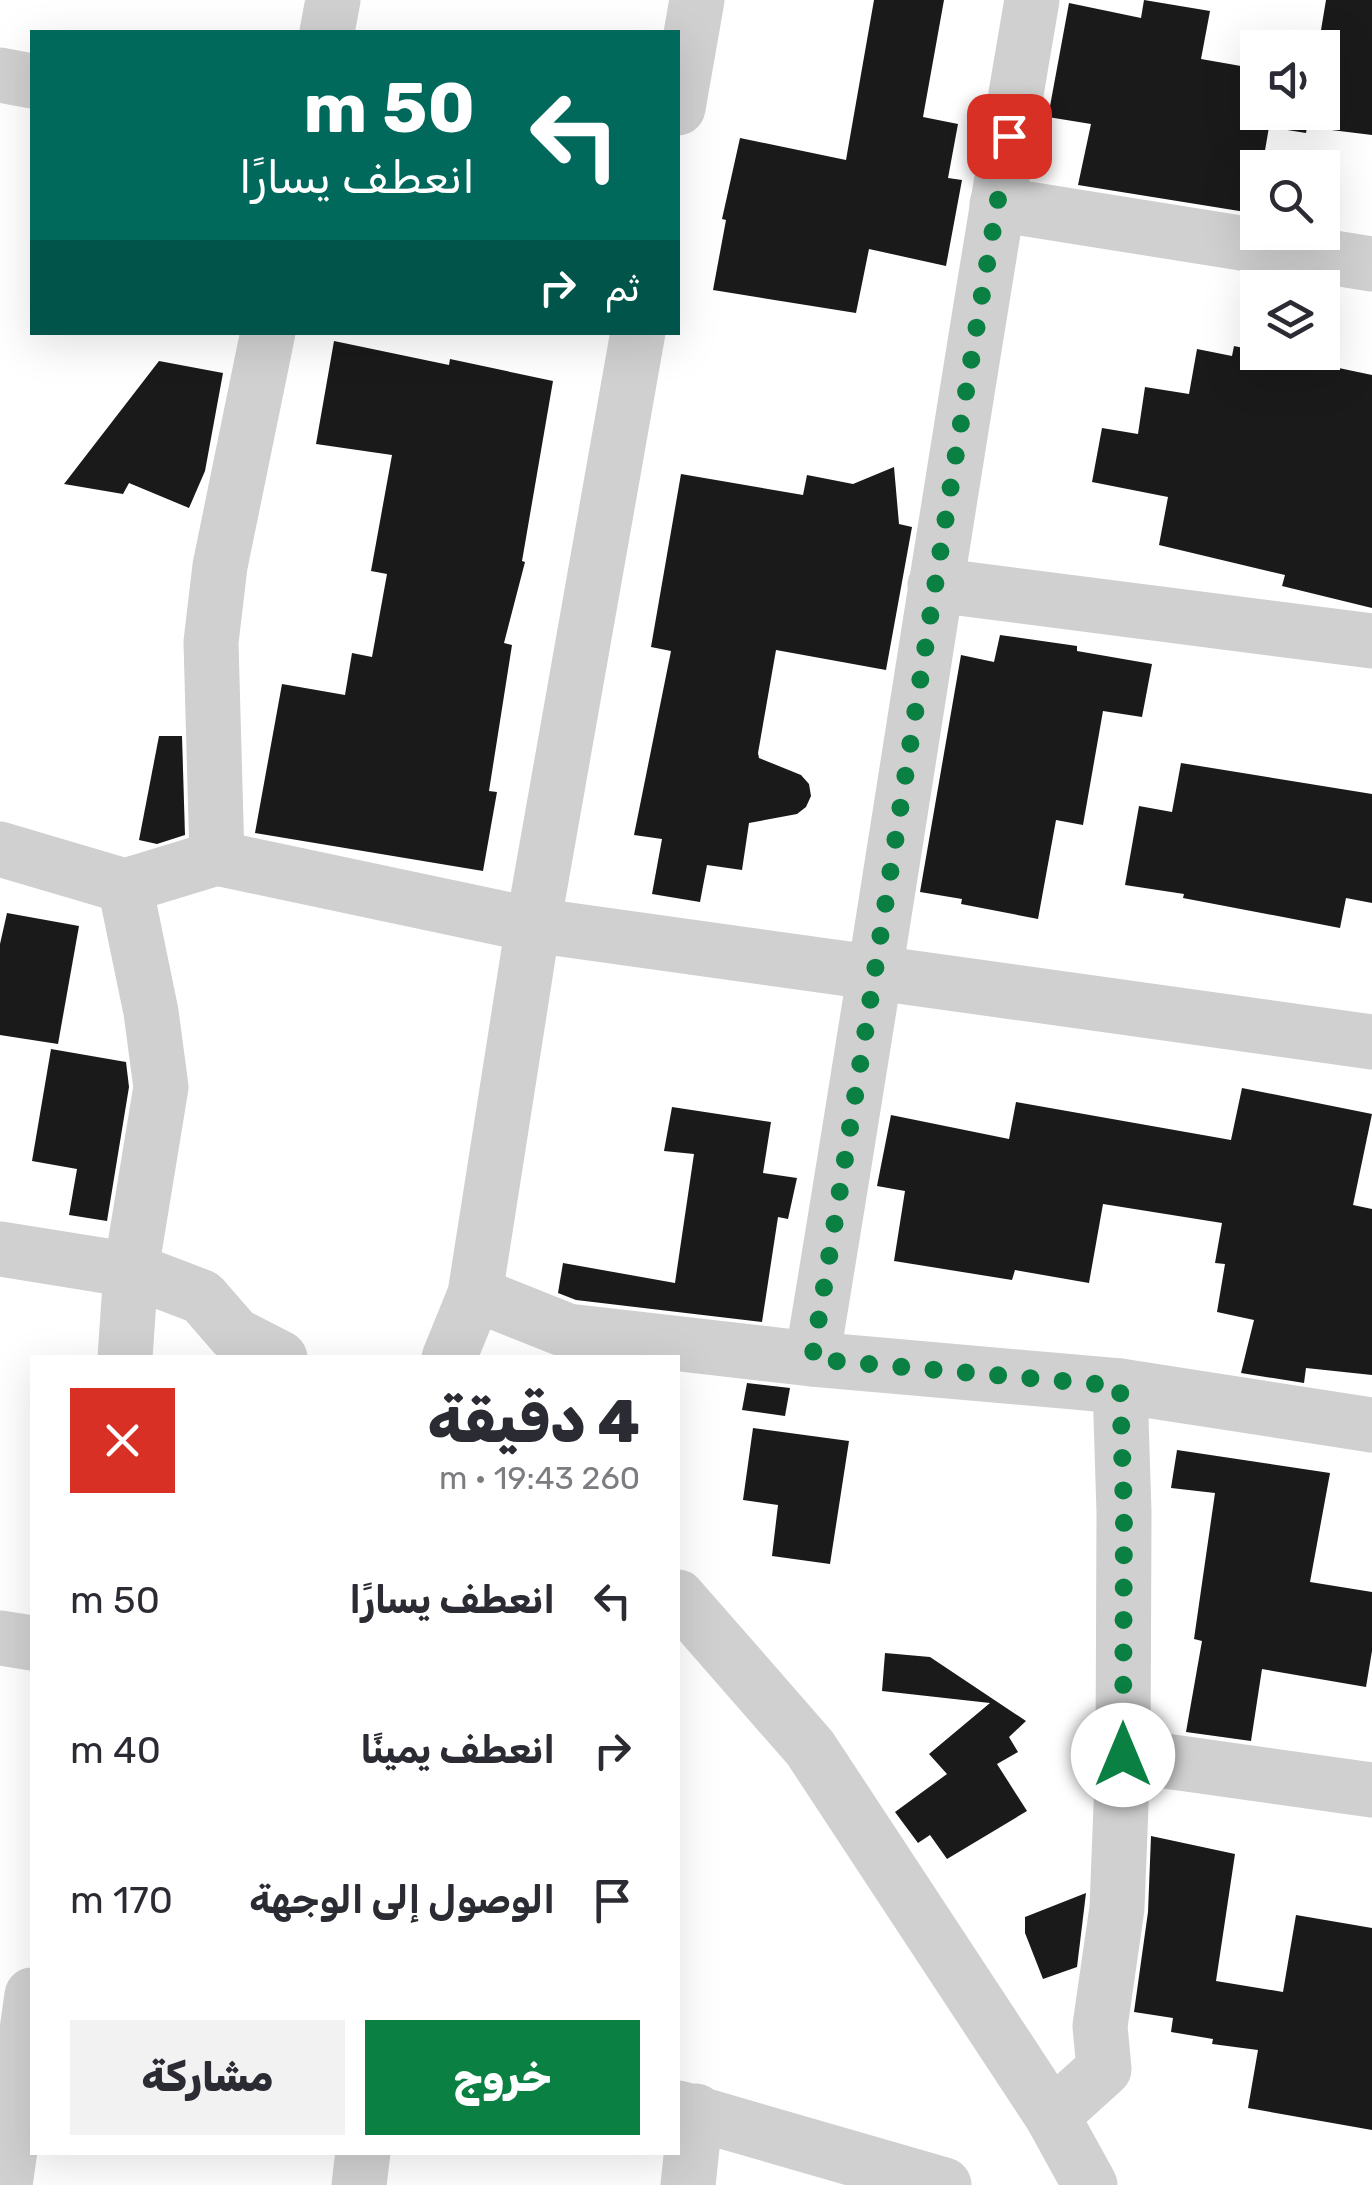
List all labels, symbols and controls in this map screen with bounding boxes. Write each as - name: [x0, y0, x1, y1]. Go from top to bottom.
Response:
- map controls: [1240, 30, 1340, 370]
- button: sound: [1240, 30, 1340, 130]
- text: 50 m: [303, 67, 475, 150]
- icon: left: [510, 70, 640, 200]
- pin: [967, 94, 1052, 179]
- icon: arrive: [982, 109, 1037, 164]
- button: search: [1240, 150, 1340, 250]
- text: انعطف يسارًا: [239, 151, 475, 204]
- icon: right: [530, 260, 585, 315]
- text: ثم: [605, 265, 640, 311]
- button: layers: [1240, 270, 1340, 370]
- text: 4 دقيقة: [427, 1386, 640, 1457]
- button: close: [70, 1388, 175, 1493]
- text: 260 m · 19:43: [439, 1459, 640, 1497]
- icon: left: [585, 1573, 640, 1628]
- text: 50 m: [70, 1577, 160, 1623]
- text: انعطف يسارًا: [349, 1577, 555, 1623]
- position arrow: [1071, 1703, 1175, 1807]
- icon: right: [585, 1723, 640, 1778]
- text: 40 m: [70, 1727, 161, 1773]
- text: انعطف يمينًا: [360, 1727, 555, 1773]
- icon: arrive: [585, 1873, 640, 1928]
- text: 170 m: [70, 1877, 173, 1923]
- text: الوصول إلى الوجهة: [249, 1877, 555, 1923]
- button: مشاركة: [70, 2020, 345, 2135]
- button: خروج: [365, 2020, 640, 2135]

